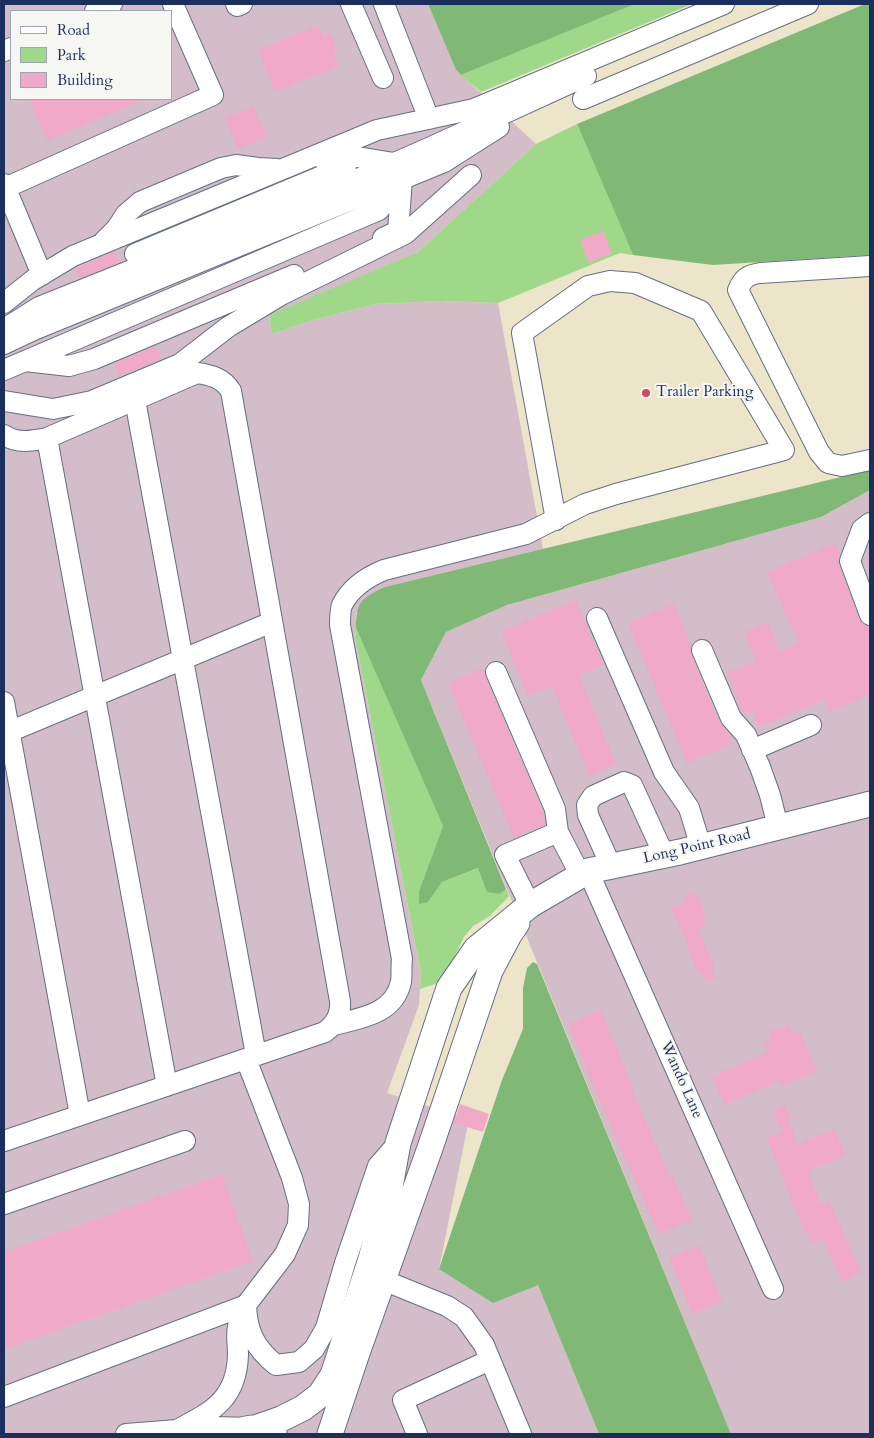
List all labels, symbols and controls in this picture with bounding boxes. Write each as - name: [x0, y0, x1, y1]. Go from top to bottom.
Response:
- legend: [10, 10, 172, 100]
- text: Road: [57, 20, 90, 40]
- text: Park: [57, 45, 86, 65]
- text: Building: [57, 70, 113, 90]
- place label: Trailer Parking: [656, 384, 753, 402]
- marker: Trailer Parking: [640, 387, 652, 399]
- street label: Long Point Road: [642, 826, 752, 868]
- street label: Wando Lane: [656, 1039, 706, 1121]

